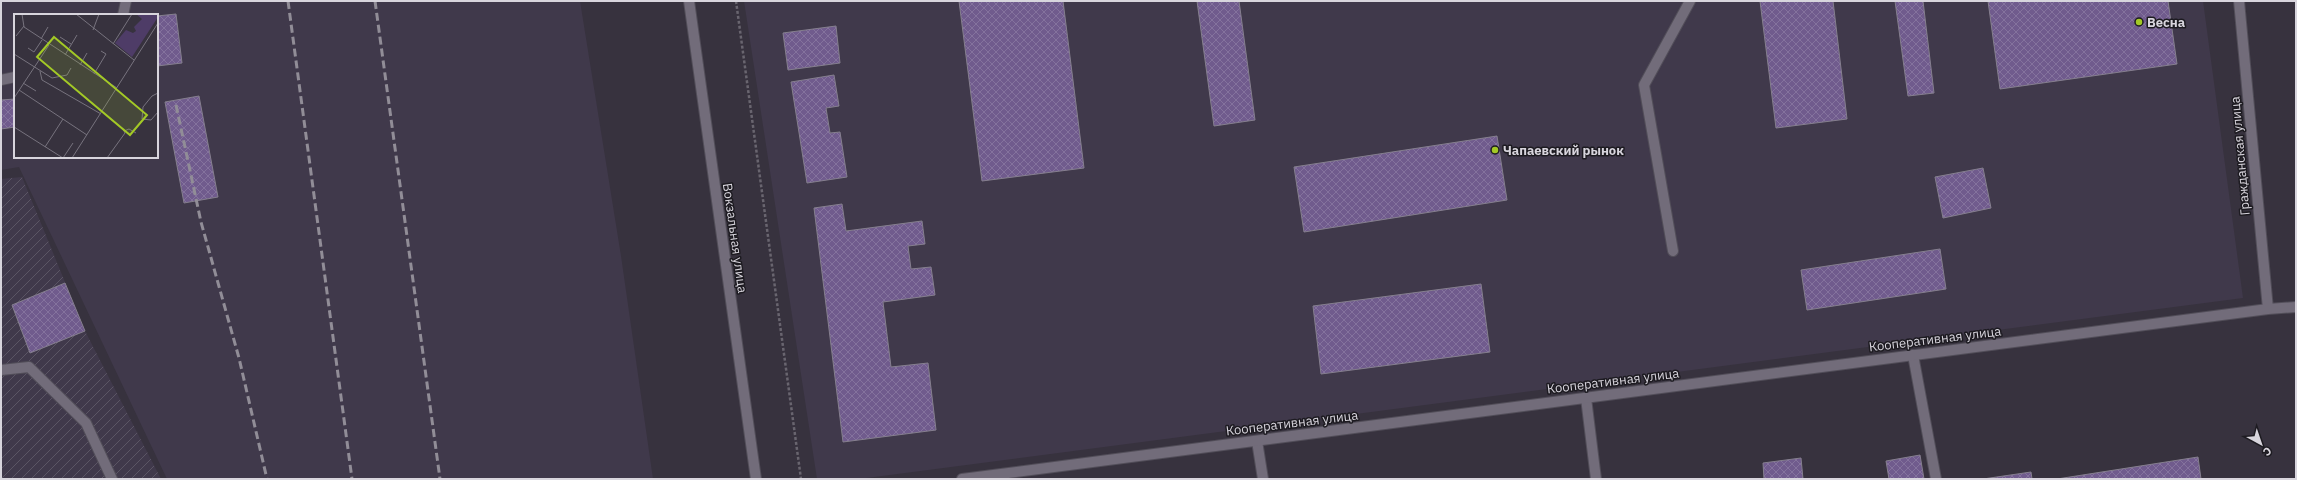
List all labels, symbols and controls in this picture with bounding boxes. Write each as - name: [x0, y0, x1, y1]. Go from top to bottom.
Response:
- inset map: [14, 14, 158, 158]
- place label: Весна: [2147, 14, 2185, 31]
- marker: Весна: [2134, 17, 2144, 27]
- street label: Гражданская улица: [2226, 96, 2254, 216]
- place label: Чапаевский рынок: [1503, 142, 1624, 159]
- marker: Чапаевский рынок: [1490, 145, 1500, 155]
- street label: Вокзальная улица: [719, 182, 751, 294]
- street label: Кооперативная улица: [1868, 322, 2002, 356]
- street label: Кооперативная улица: [1546, 364, 1680, 398]
- street label: Кооперативная улица: [1225, 406, 1359, 440]
- north arrow: [2241, 424, 2281, 464]
- text: С: [2260, 444, 2275, 459]

